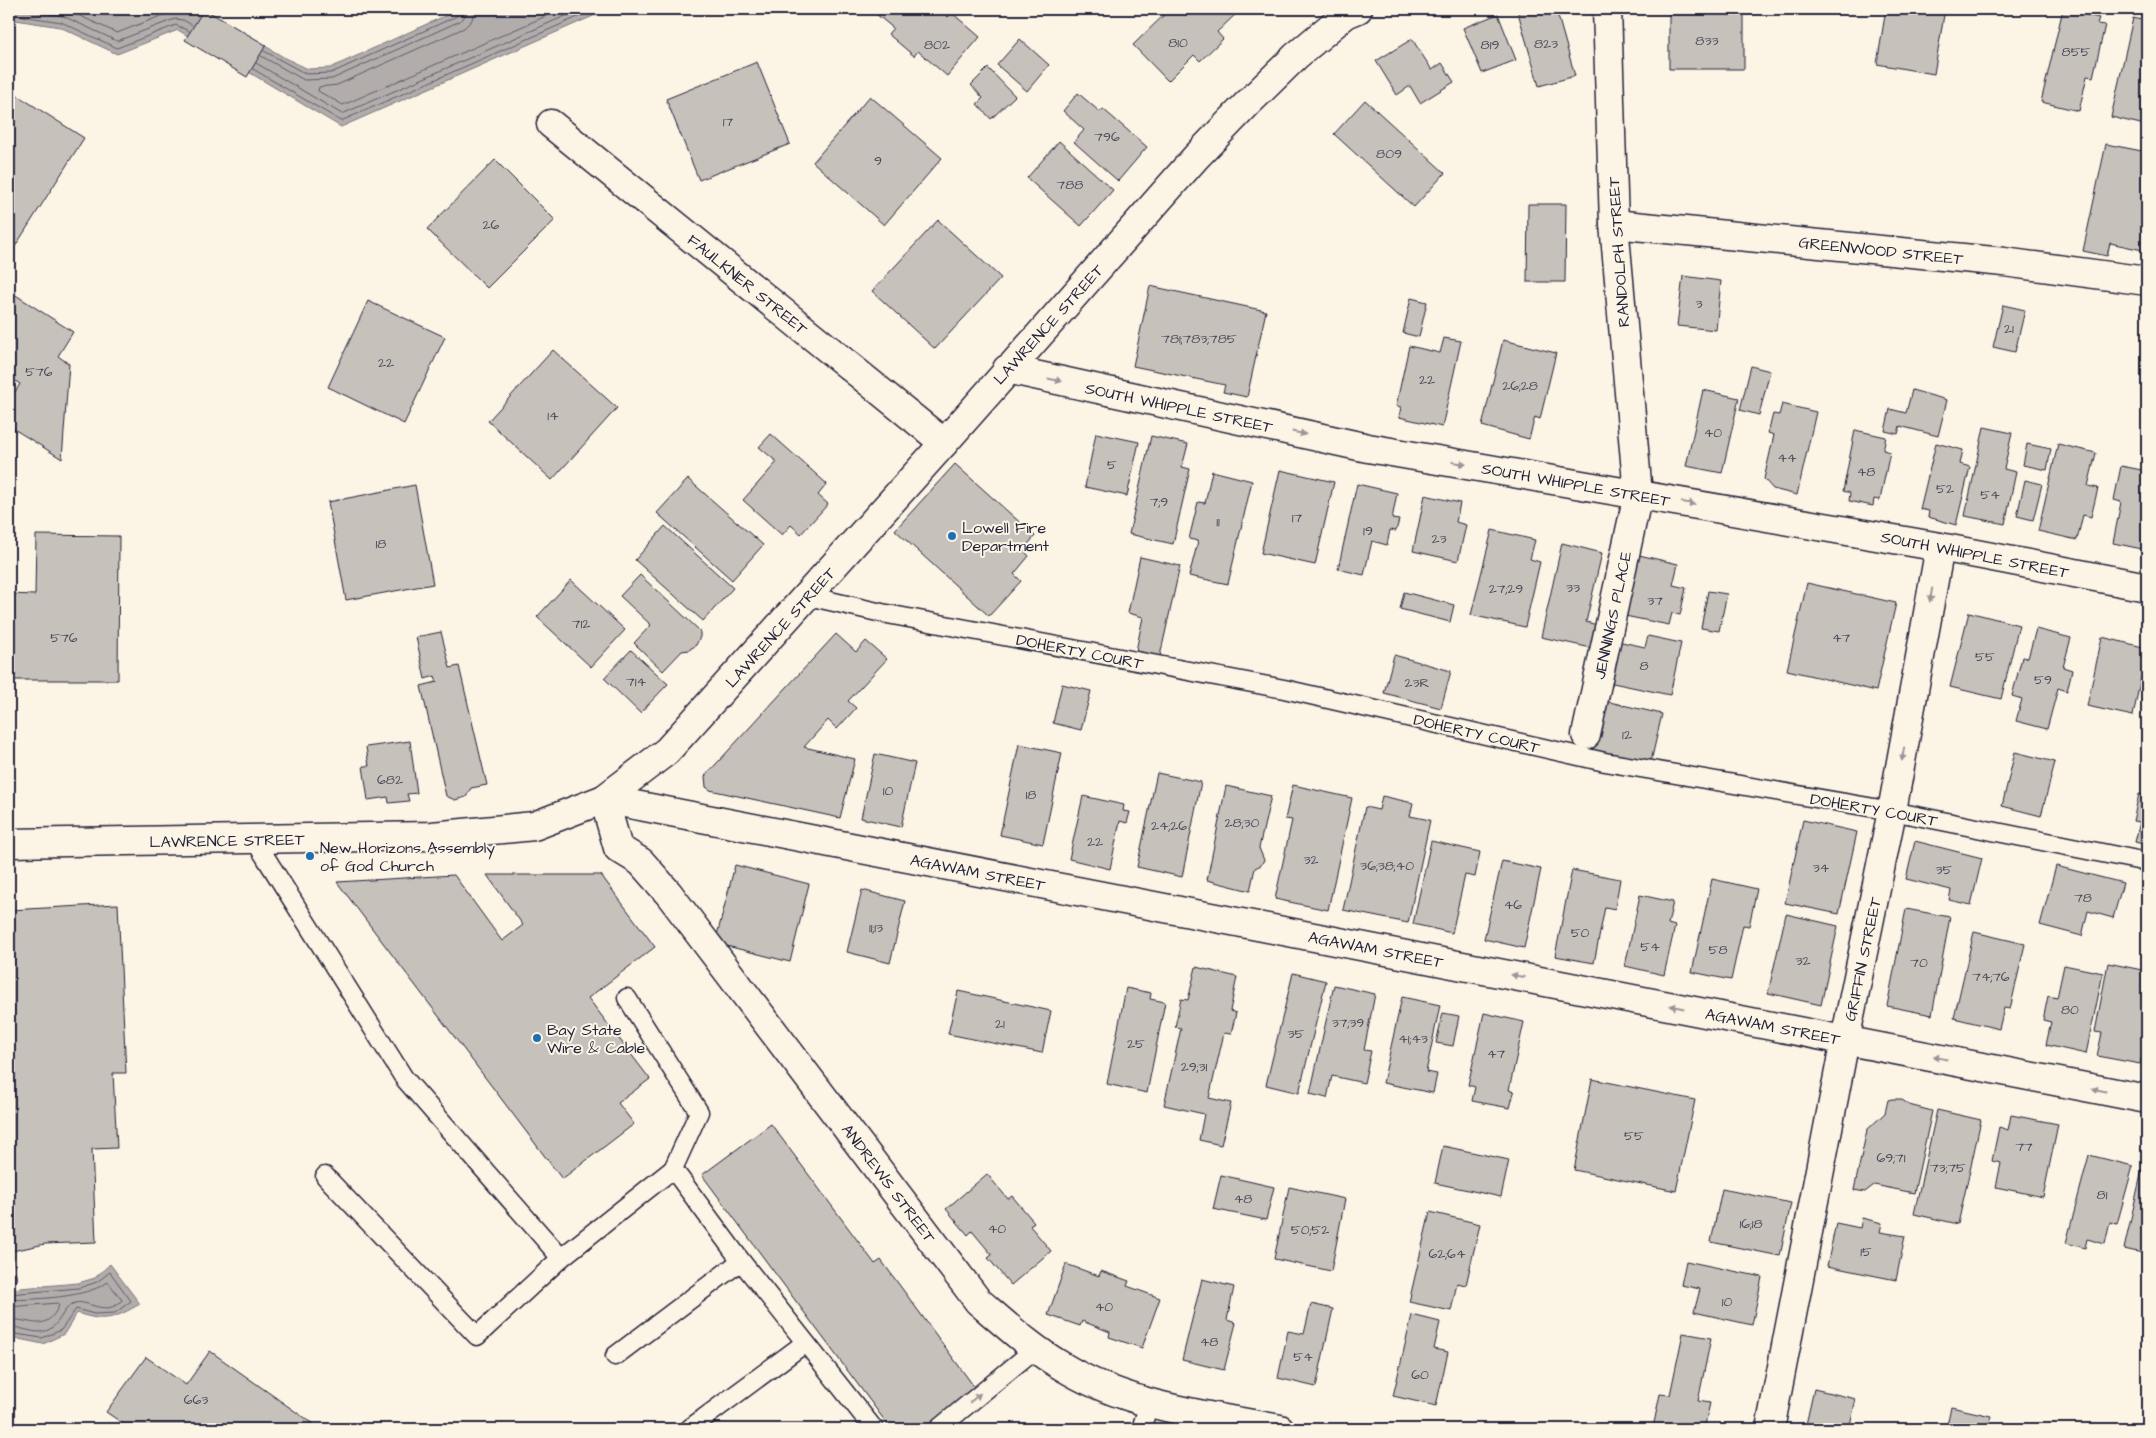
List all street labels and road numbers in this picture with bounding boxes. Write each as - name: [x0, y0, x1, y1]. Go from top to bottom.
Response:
- street label: RANDOLPH STREET: [1603, 176, 1635, 328]
- street label: FAULKNER STREET: [683, 229, 812, 340]
- street label: GREENWOOD STREET: [1798, 231, 1964, 271]
- street label: LAWRENCE STREET: [989, 260, 1109, 390]
- street label: SOUTH WHIPPLE STREET: [1083, 377, 1275, 439]
- street label: SOUTH WHIPPLE STREET: [1480, 458, 1672, 512]
- street label: SOUTH WHIPPLE STREET: [1879, 526, 2071, 584]
- street label: JENNINGS PLACE: [1589, 549, 1637, 681]
- street label: LAWRENCE STREET: [721, 563, 841, 693]
- street label: DOHERTY COURT: [1014, 629, 1145, 675]
- street label: DOHERTY COURT: [1411, 709, 1542, 759]
- street label: DOHERTY COURT: [1808, 788, 1939, 832]
- street label: LAWRENCE STREET: [149, 829, 305, 853]
- street label: AGAWAM STREET: [908, 849, 1047, 897]
- street label: GRIFFIN STREET: [1839, 895, 1887, 1023]
- street label: AGAWAM STREET: [1306, 926, 1445, 974]
- street label: AGAWAM STREET: [1703, 1003, 1842, 1051]
- street label: ANDREWS STREET: [836, 1120, 940, 1248]

